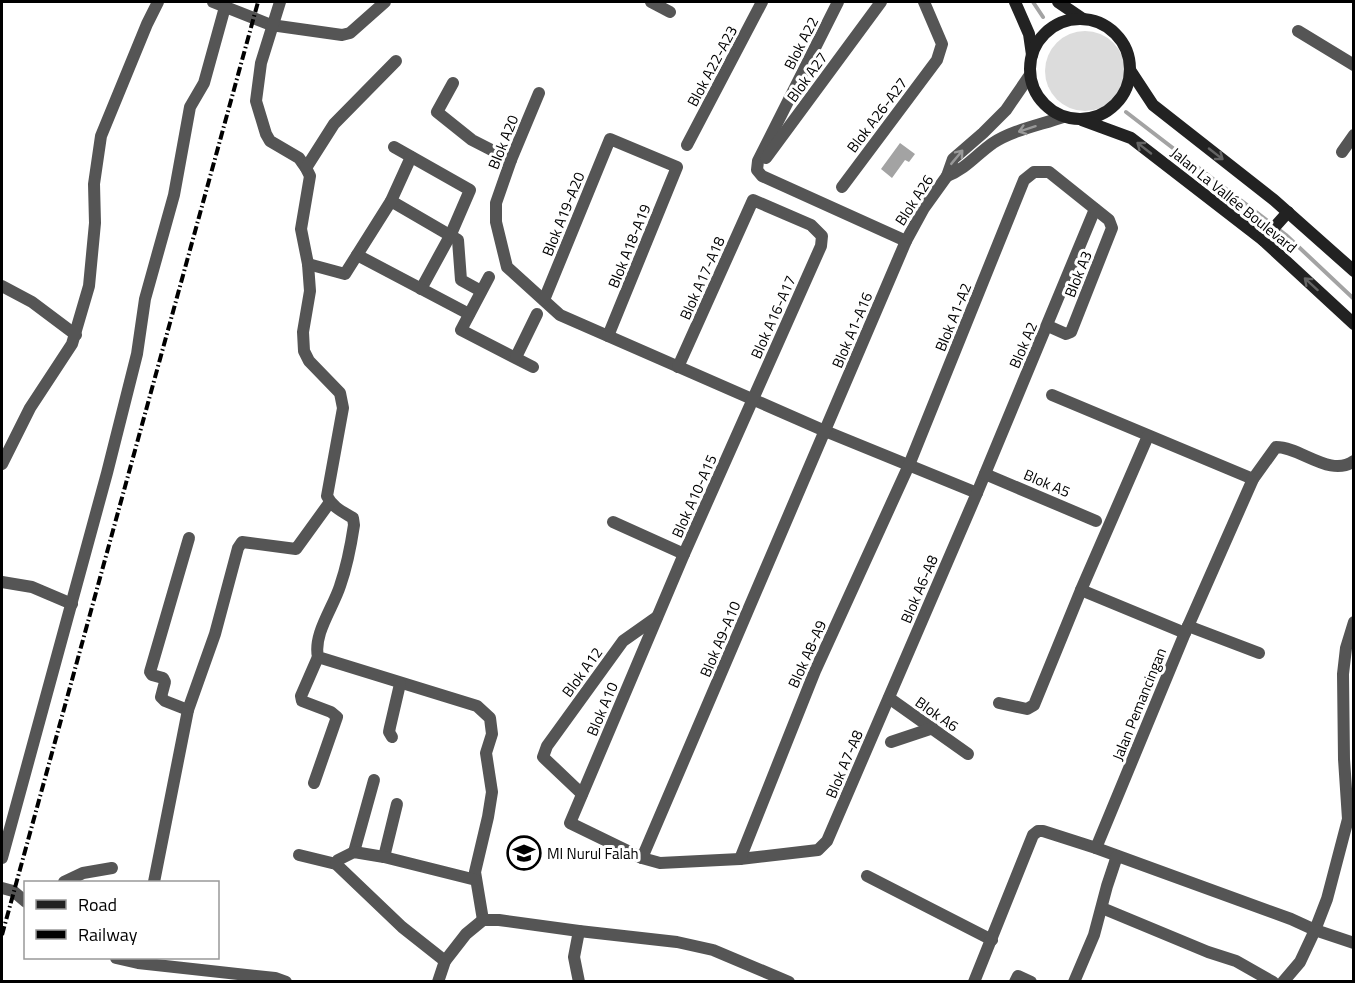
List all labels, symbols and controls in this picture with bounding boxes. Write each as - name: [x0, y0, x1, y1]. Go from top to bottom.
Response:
- street label: Blok A22: [778, 12, 824, 74]
- street label: Blok A22-A23: [681, 21, 743, 111]
- street label: Blok A27: [781, 47, 833, 107]
- street label: Blok A26-A27: [841, 73, 913, 157]
- street label: Blok A20: [482, 111, 524, 173]
- one-way arrow: [1018, 124, 1037, 135]
- one-way arrow: [1136, 141, 1152, 154]
- street label: Jalan La Vallée Boulevard: [1166, 142, 1302, 258]
- one-way arrow: [1207, 148, 1223, 161]
- one-way arrow: [951, 149, 964, 165]
- street label: Blok A19-A20: [536, 168, 590, 260]
- street label: Blok A26: [889, 170, 939, 230]
- street label: Blok A18-A19: [602, 200, 656, 292]
- street label: Blok A17-A18: [673, 233, 731, 323]
- street label: Blok A3: [1058, 247, 1098, 301]
- street label: Blok A16-A17: [744, 272, 802, 362]
- one-way arrow: [1304, 277, 1319, 291]
- street label: Blok A1-A2: [929, 279, 977, 355]
- street label: Blok A1-A16: [826, 288, 878, 372]
- street label: Blok A2: [1003, 318, 1043, 372]
- street label: Blok A10-A15: [665, 451, 723, 541]
- street label: Blok A5: [1020, 463, 1074, 503]
- street label: Blok A6-A8: [894, 551, 944, 627]
- street label: Blok A9-A10: [694, 597, 746, 681]
- street label: Blok A8-A9: [782, 616, 832, 692]
- street label: Blok A12: [556, 642, 608, 702]
- street label: Jalan Pemancingan: [1106, 644, 1172, 764]
- street label: Blok A10: [580, 678, 624, 740]
- street label: Blok A6: [911, 691, 963, 737]
- street label: Blok A7-A8: [819, 726, 869, 802]
- school or university icon: MI Nurul Falah: [506, 835, 542, 871]
- place label: MI Nurul Falah: [547, 842, 639, 865]
- legend: [24, 881, 219, 959]
- text: Road: [78, 891, 117, 918]
- text: Railway: [78, 921, 138, 948]

